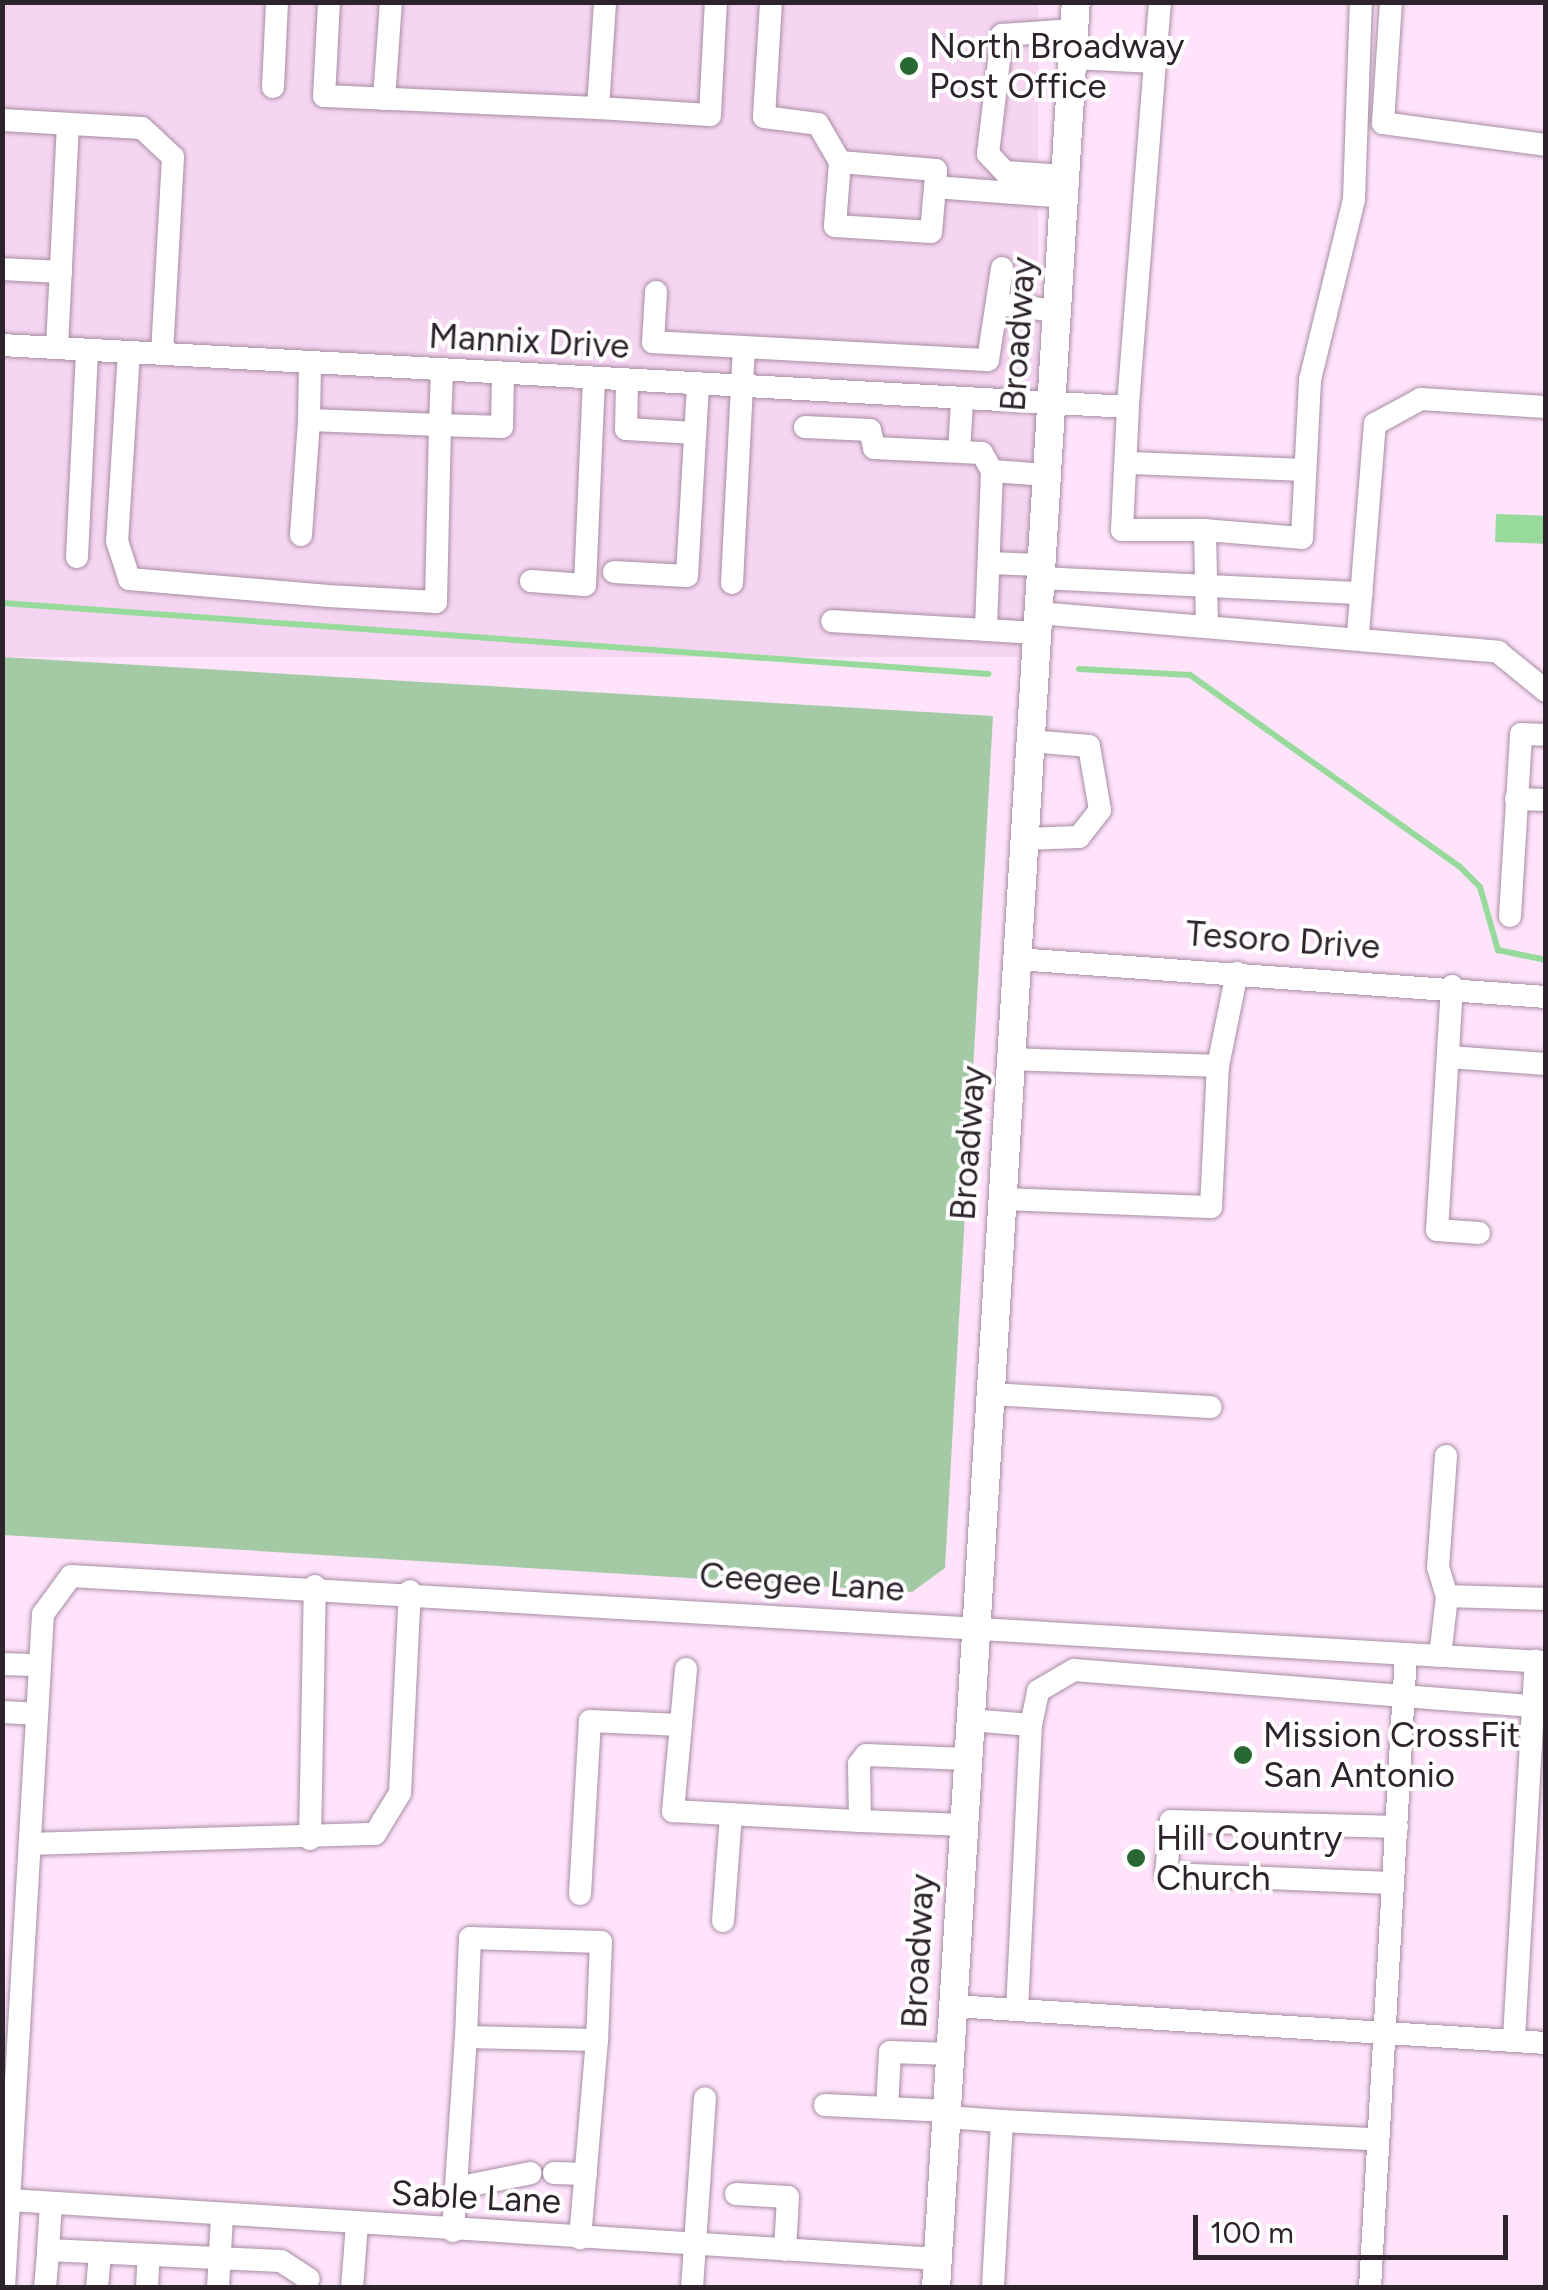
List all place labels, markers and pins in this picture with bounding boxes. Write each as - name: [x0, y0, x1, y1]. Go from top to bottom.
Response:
- place label: North Broadway Post Office: [929, 25, 1185, 107]
- marker: North Broadway Post Office: [898, 55, 920, 77]
- place label: Mission CrossFit San Antonio: [1263, 1714, 1520, 1796]
- marker: Mission CrossFit San Antonio: [1232, 1744, 1254, 1766]
- place label: Hill Country Church: [1156, 1817, 1343, 1899]
- marker: Hill Country Church: [1125, 1847, 1147, 1869]

